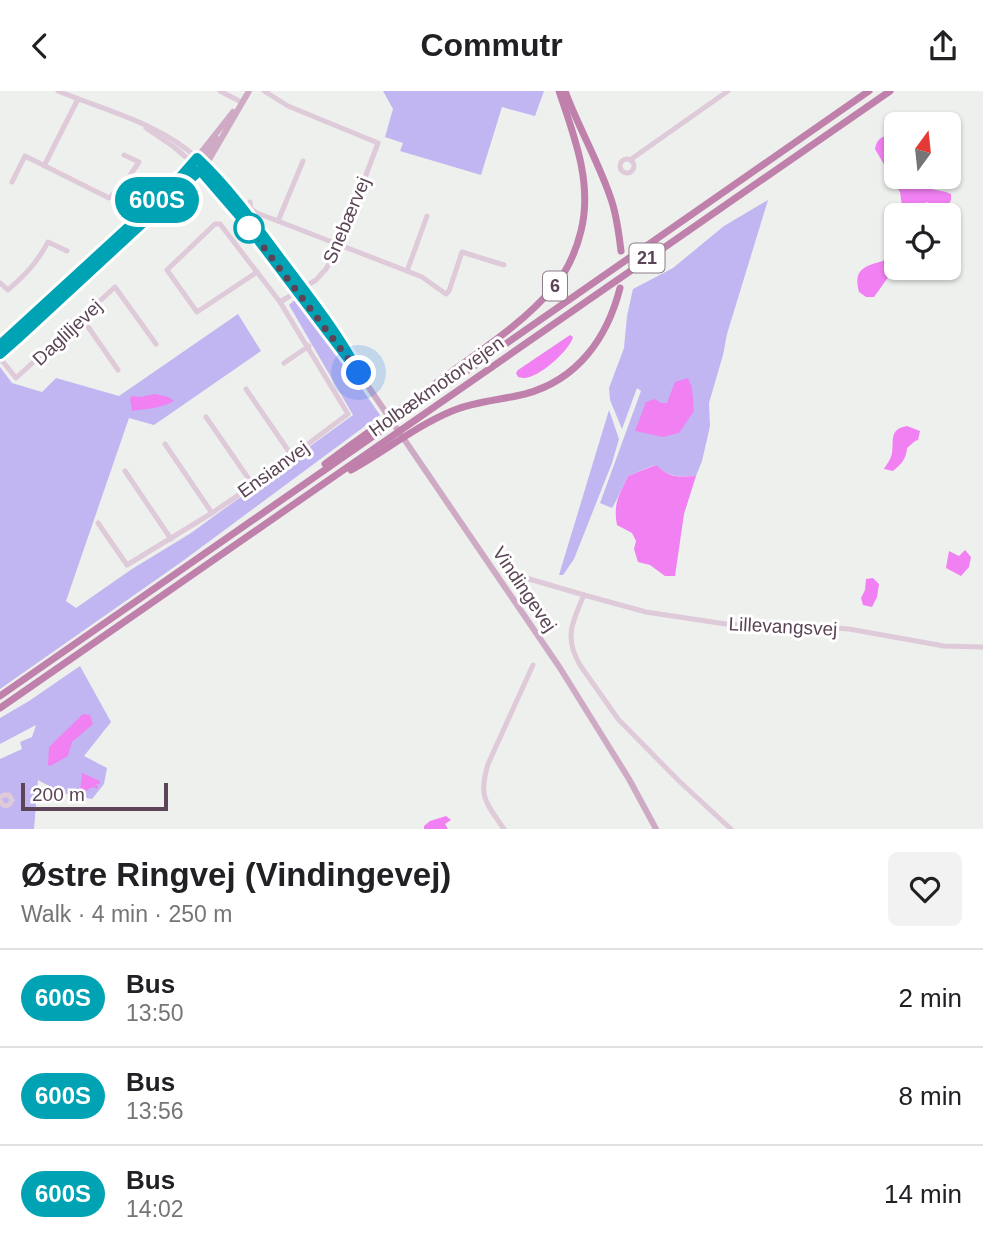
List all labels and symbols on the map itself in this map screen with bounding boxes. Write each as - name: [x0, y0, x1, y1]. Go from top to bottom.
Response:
- north arrow: [884, 112, 961, 189]
- street label: Snebærvej: [319, 174, 374, 267]
- line badge: 600S: [108, 177, 206, 223]
- unlabelled marker: [234, 213, 264, 243]
- road number: 21: [630, 243, 664, 273]
- road number: 6: [543, 271, 567, 301]
- street label: Dagliljevej: [29, 295, 106, 370]
- street label: Holbækmotorvejen: [365, 332, 508, 441]
- your location: [341, 355, 376, 390]
- street label: Ensianvej: [234, 437, 313, 502]
- street label: Vindingevej: [489, 543, 561, 636]
- street label: Lillevangsvej: [728, 613, 838, 640]
- scale bar: [21, 780, 168, 812]

